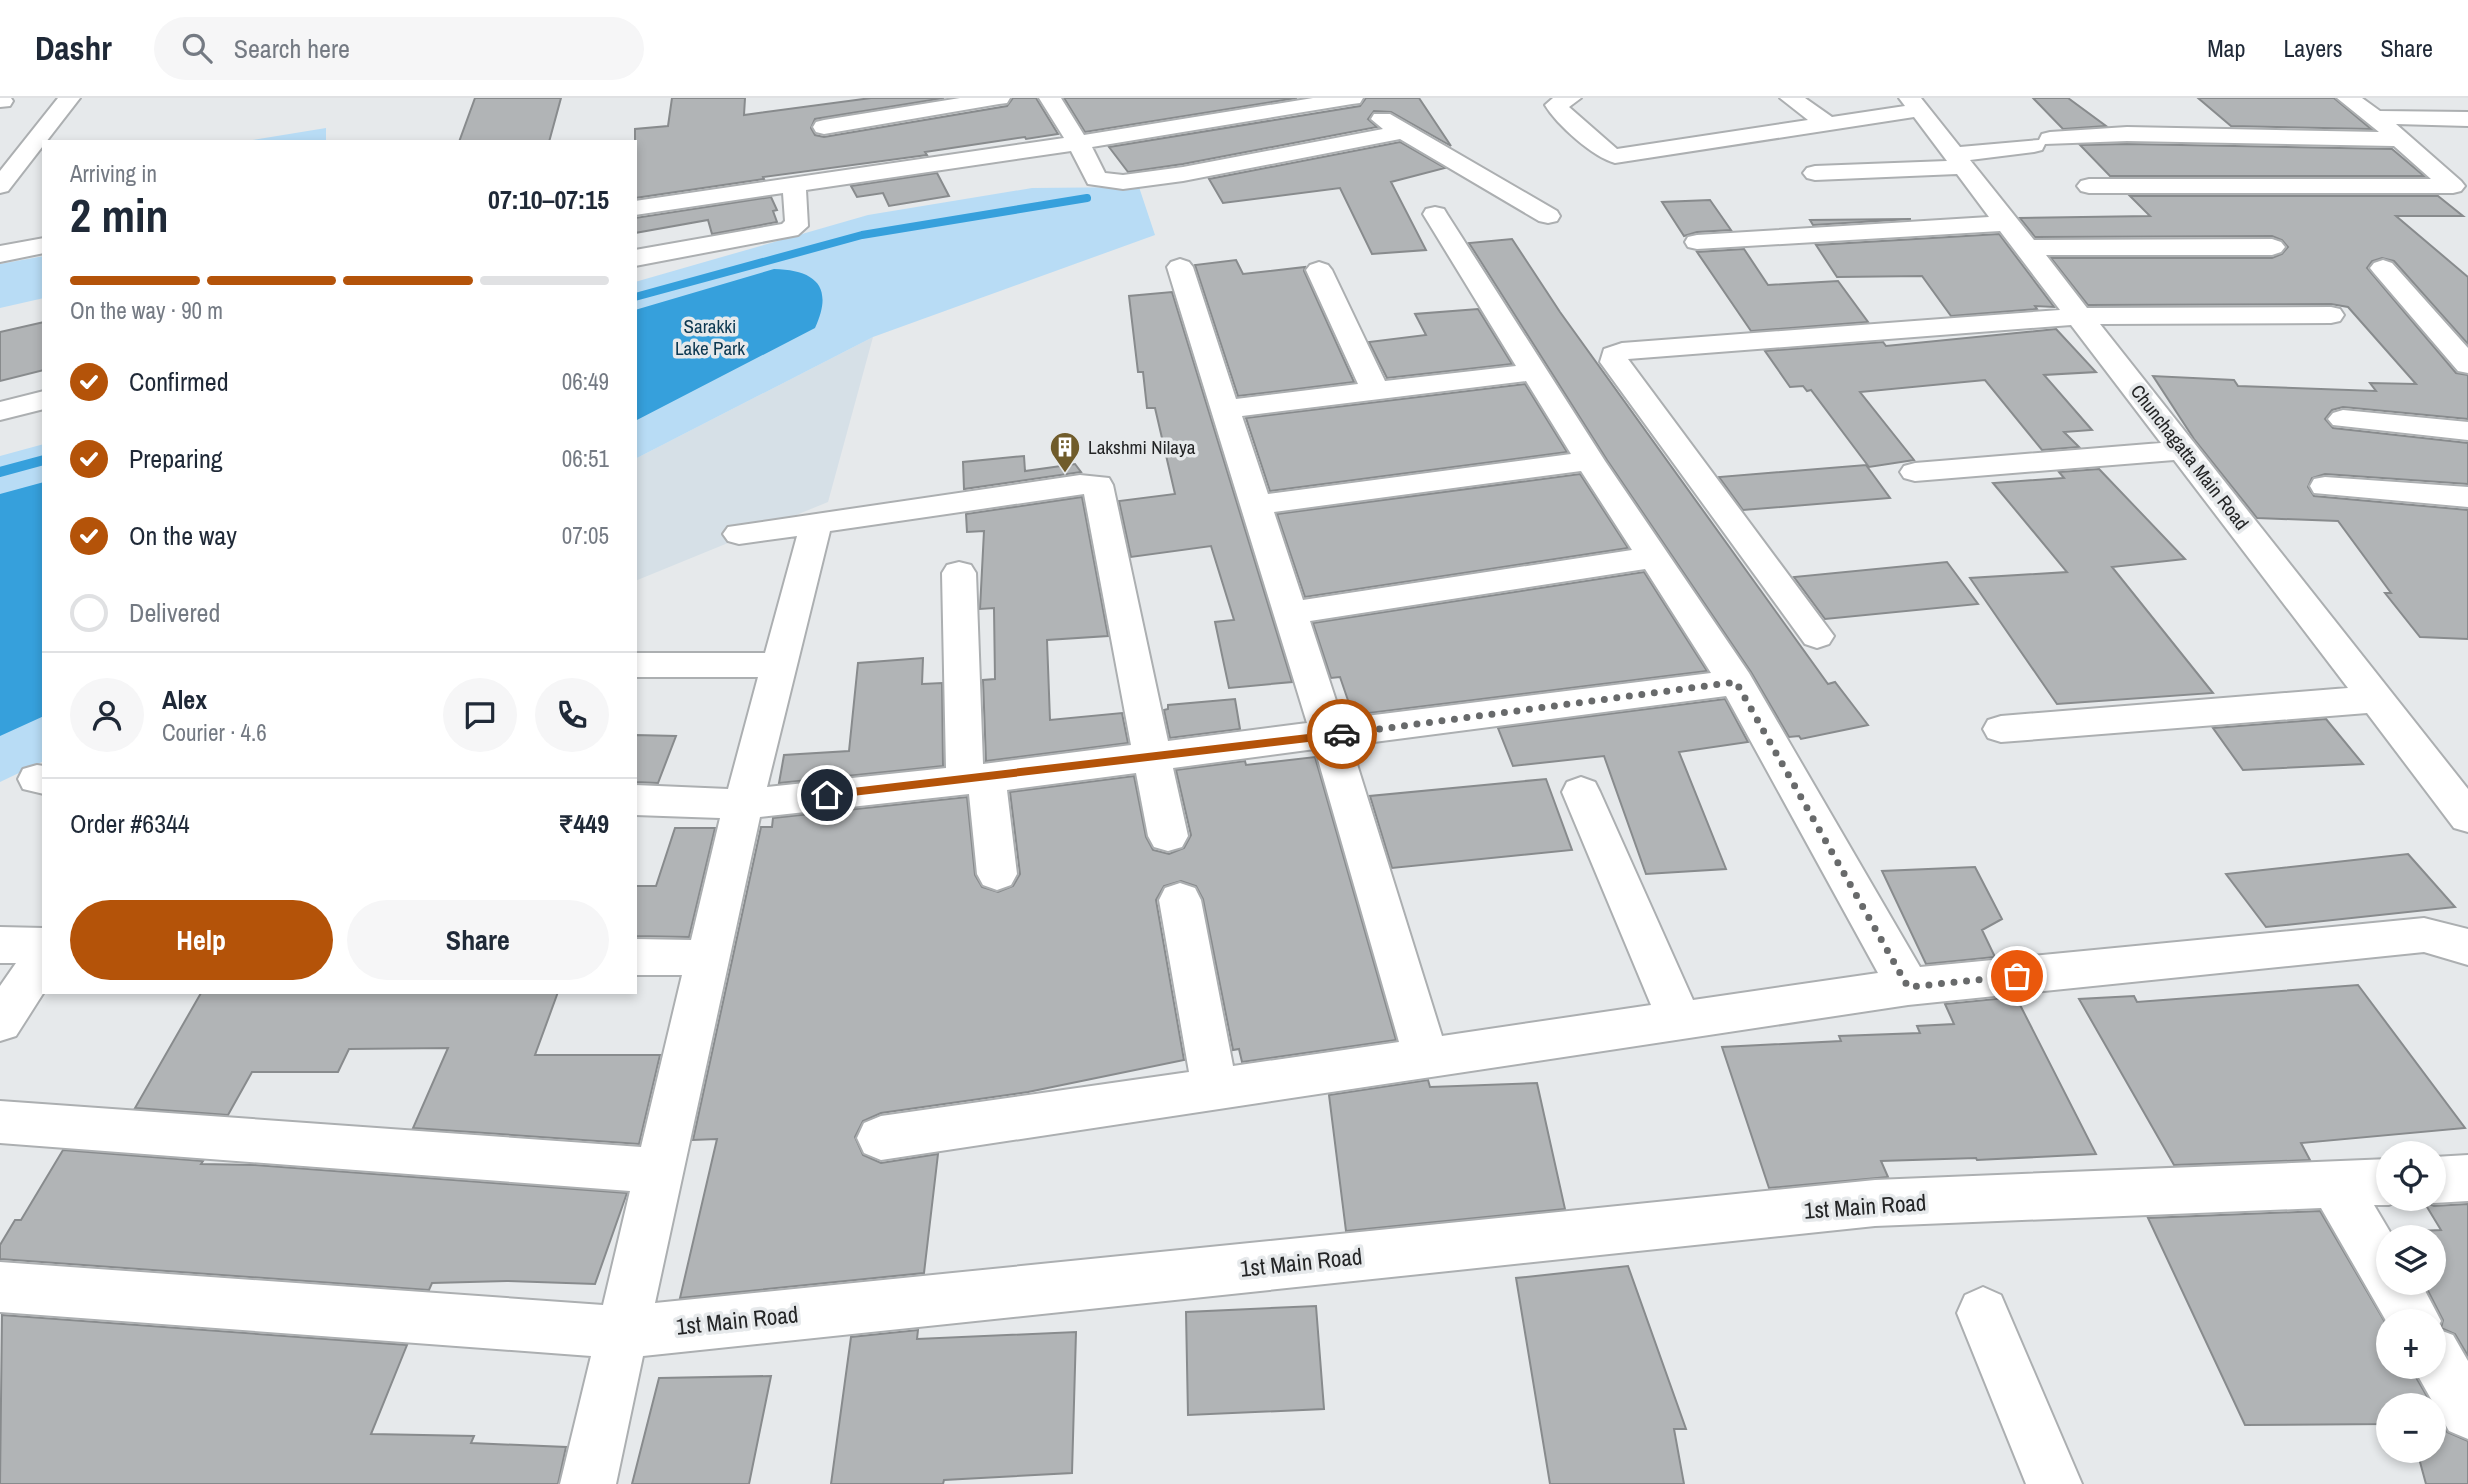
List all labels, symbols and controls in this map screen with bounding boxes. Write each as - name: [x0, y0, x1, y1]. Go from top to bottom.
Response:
- search box: [154, 17, 644, 80]
- text: Dashr: [35, 26, 112, 70]
- icon: search: [178, 29, 216, 67]
- text: Search here: [234, 31, 350, 66]
- text: Map: [2207, 32, 2245, 64]
- text: Layers: [2283, 32, 2342, 64]
- text: Share: [2380, 32, 2433, 64]
- text: Arriving in: [70, 158, 157, 189]
- text: 07:10–07:15: [488, 182, 609, 217]
- text: 2 min: [70, 184, 169, 246]
- text: On the way · 90 m: [70, 295, 223, 326]
- park label: Sarakki Lake Park: [675, 313, 745, 361]
- icon: check: [70, 363, 108, 401]
- text: Confirmed: [129, 364, 229, 399]
- text: 06:49: [562, 366, 609, 397]
- street label: Chunchagatta Main Road: [2125, 379, 2255, 535]
- building icon: Lakshmi Nilaya: [1048, 430, 1082, 474]
- place label: Lakshmi Nilaya: [1088, 434, 1196, 460]
- icon: check: [70, 440, 108, 478]
- text: Preparing: [129, 441, 223, 476]
- text: 06:51: [562, 443, 609, 474]
- icon: check: [70, 517, 108, 555]
- text: On the way: [129, 518, 237, 553]
- text: 07:05: [562, 520, 609, 551]
- text: Delivered: [129, 595, 220, 630]
- button: person: [70, 678, 144, 752]
- button: chat: [443, 678, 517, 752]
- button: phone: [535, 678, 609, 752]
- text: Alex: [162, 682, 207, 717]
- courier: [1307, 699, 1377, 769]
- icon: car: [1323, 715, 1361, 753]
- text: Courier · 4.6: [162, 717, 267, 748]
- pin: [797, 765, 857, 825]
- icon: home: [808, 776, 846, 814]
- text: Order #6344: [70, 806, 190, 841]
- text: ₹449: [558, 806, 609, 841]
- button: Help: [70, 900, 333, 980]
- button: Share: [347, 900, 609, 980]
- pin: [1987, 946, 2047, 1006]
- icon: bag: [1998, 957, 2036, 995]
- map controls: [2376, 1141, 2446, 1463]
- button: locate: [2376, 1141, 2446, 1211]
- street label: 1st Main Road: [1803, 1186, 1927, 1226]
- button: layers: [2376, 1225, 2446, 1295]
- street label: 1st Main Road: [1238, 1240, 1364, 1284]
- street label: 1st Main Road: [674, 1298, 800, 1342]
- button: +: [2376, 1309, 2446, 1379]
- button: −: [2376, 1393, 2446, 1463]

